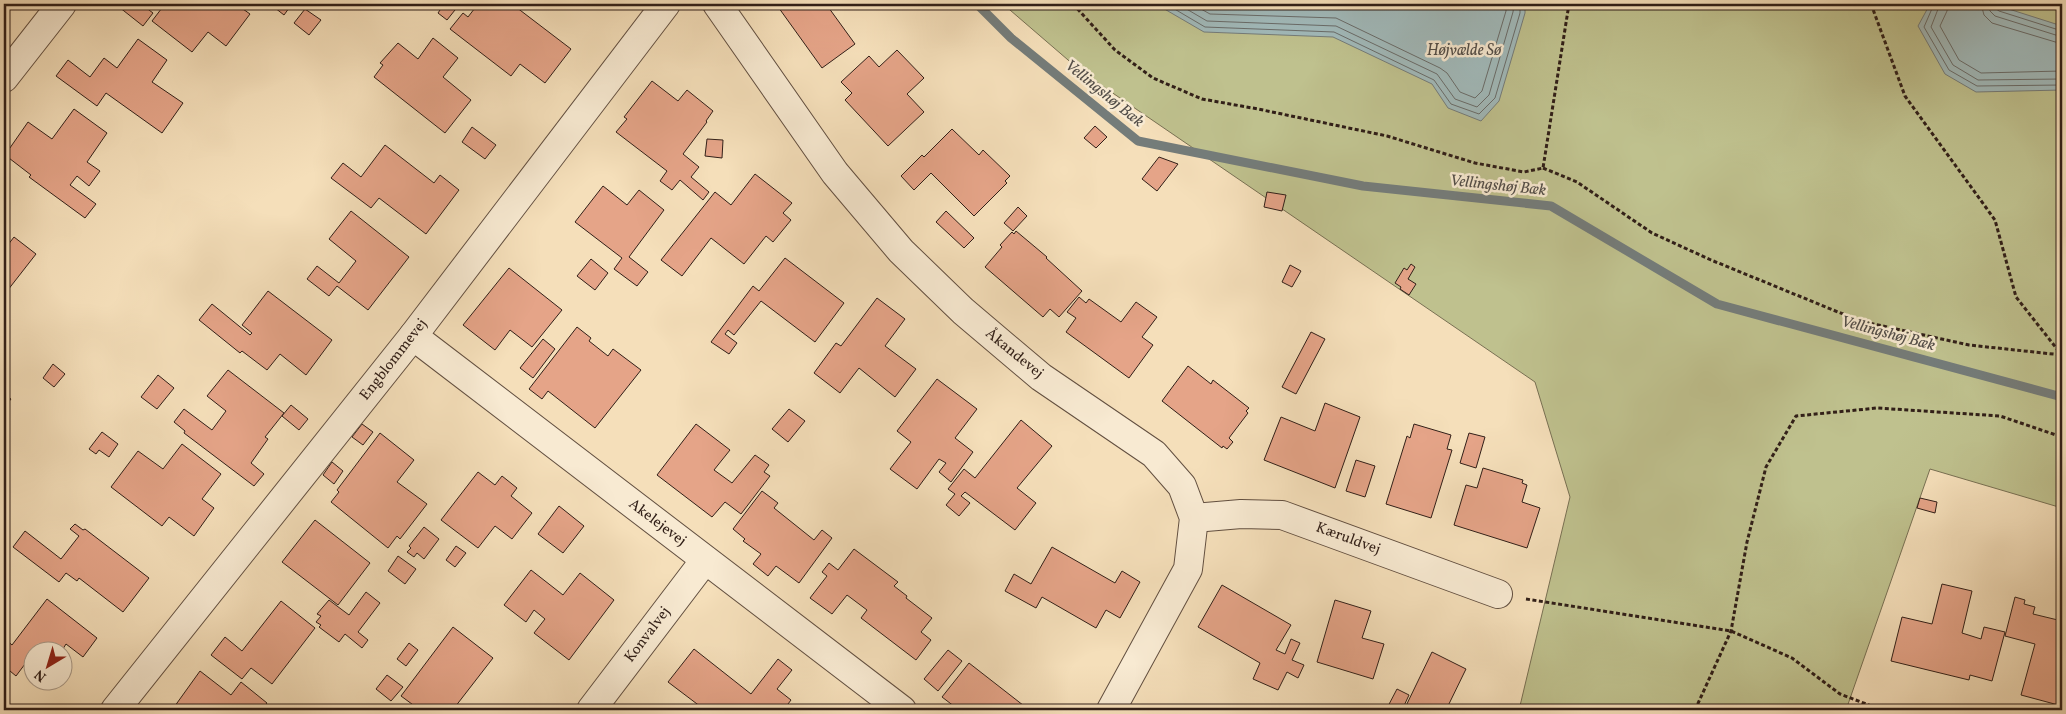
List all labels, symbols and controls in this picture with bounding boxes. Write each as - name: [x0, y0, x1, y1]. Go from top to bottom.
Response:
- water label: Højvælde Sø: [1427, 40, 1502, 62]
- water label: Vellingshøj Bæk: [1060, 55, 1149, 133]
- water label: Vellingshøj Bæk: [1449, 170, 1548, 202]
- water label: Vellingshøj Bæk: [1839, 311, 1938, 357]
- street label: Engblommevej: [355, 315, 433, 405]
- street label: Åkandevej: [980, 324, 1048, 384]
- street label: Akelejevej: [624, 494, 690, 552]
- street label: Kæruldvej: [1313, 518, 1383, 560]
- street label: Konvalvej: [620, 603, 676, 667]
- north arrow: [22, 642, 72, 692]
- text: N: [31, 664, 51, 686]

